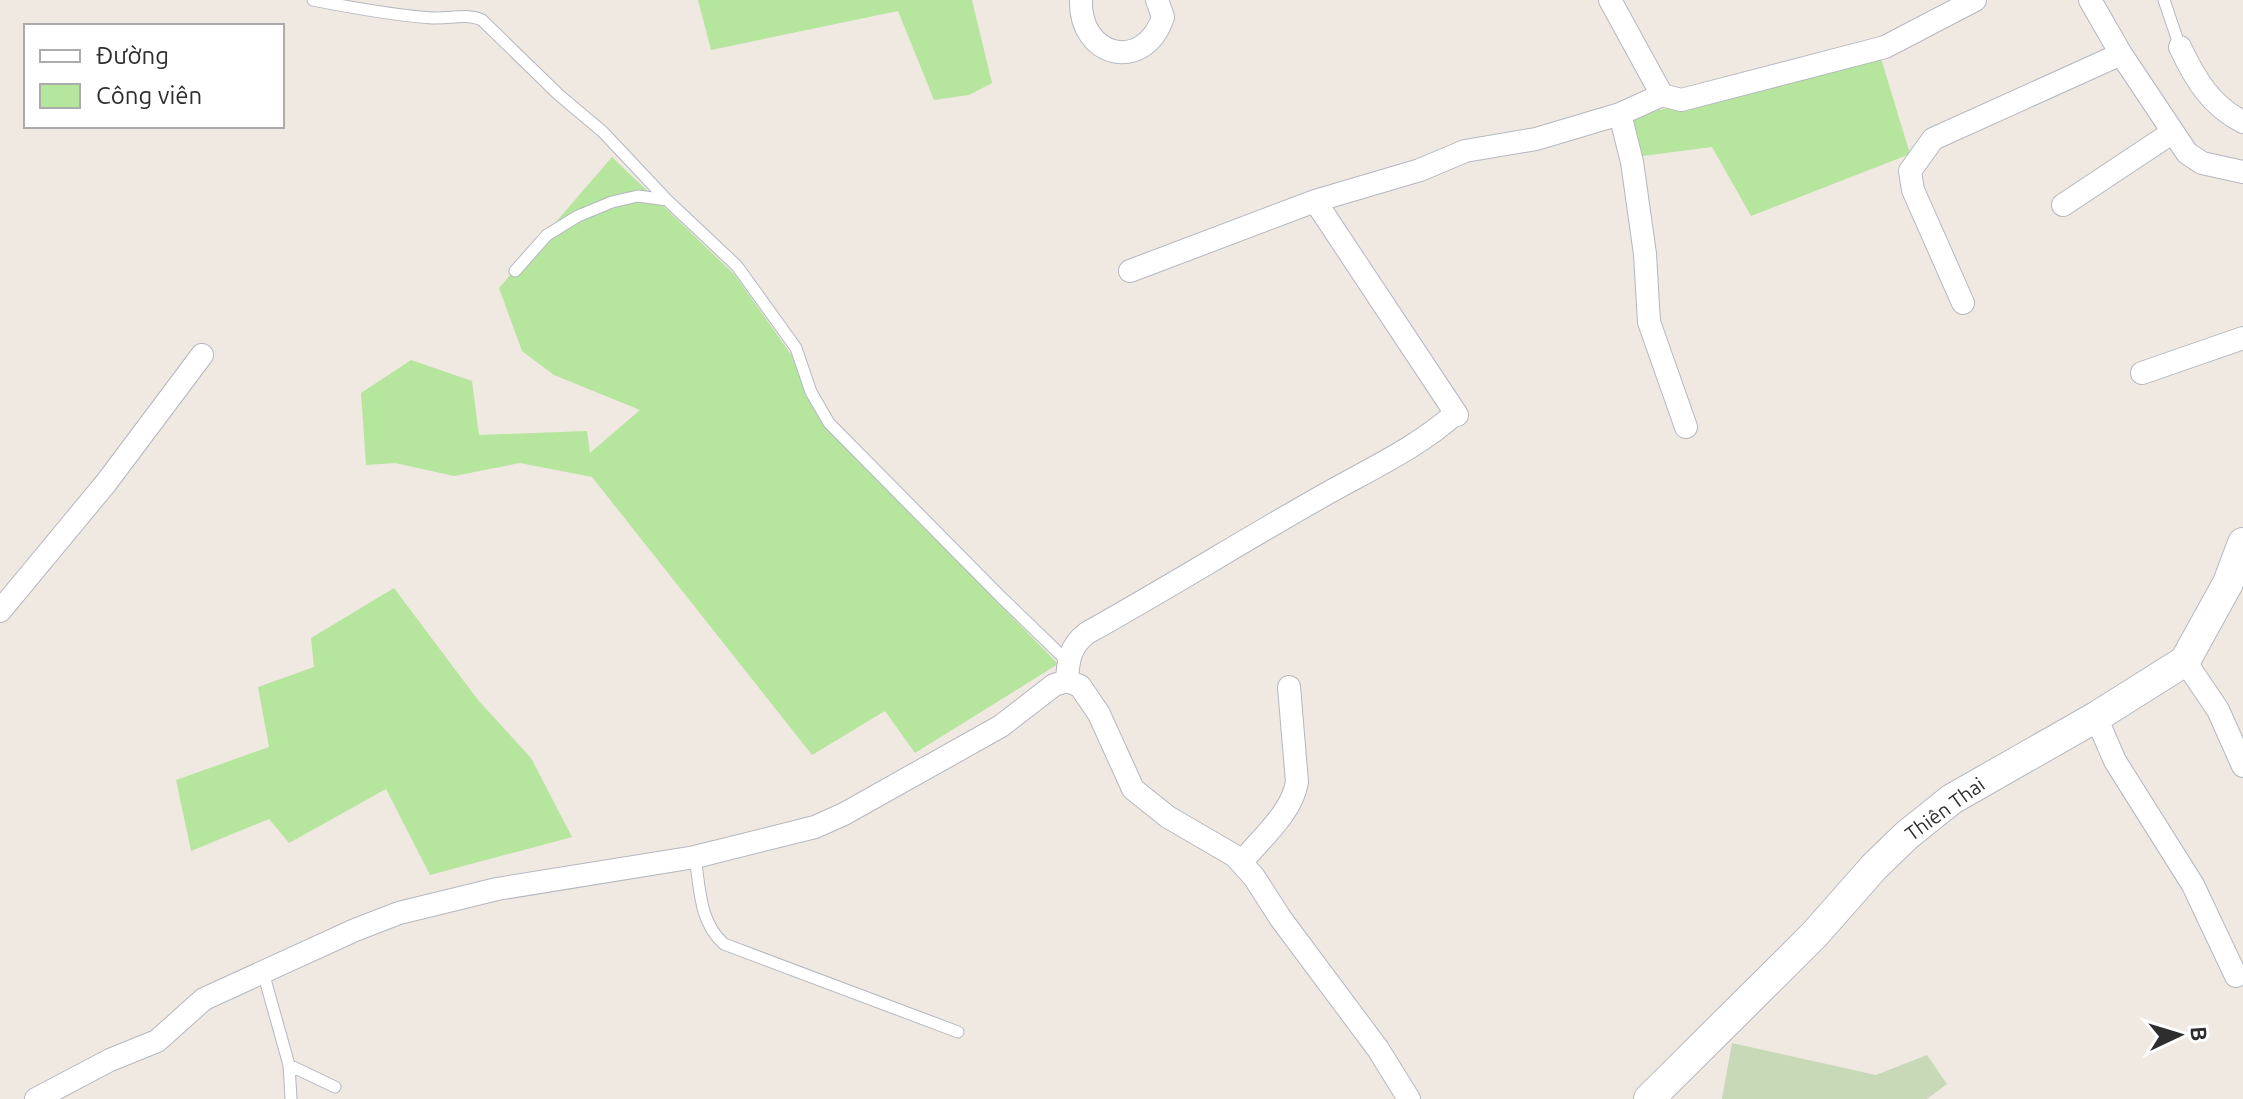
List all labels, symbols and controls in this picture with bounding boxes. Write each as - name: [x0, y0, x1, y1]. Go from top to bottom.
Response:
- legend: [24, 24, 284, 128]
- text: Đường: [96, 42, 169, 69]
- text: Công viên: [96, 82, 202, 109]
- street label: Thiên Thai: [1901, 772, 1989, 845]
- north arrow: [2139, 995, 2219, 1075]
- text: B: [2186, 1025, 2212, 1042]

